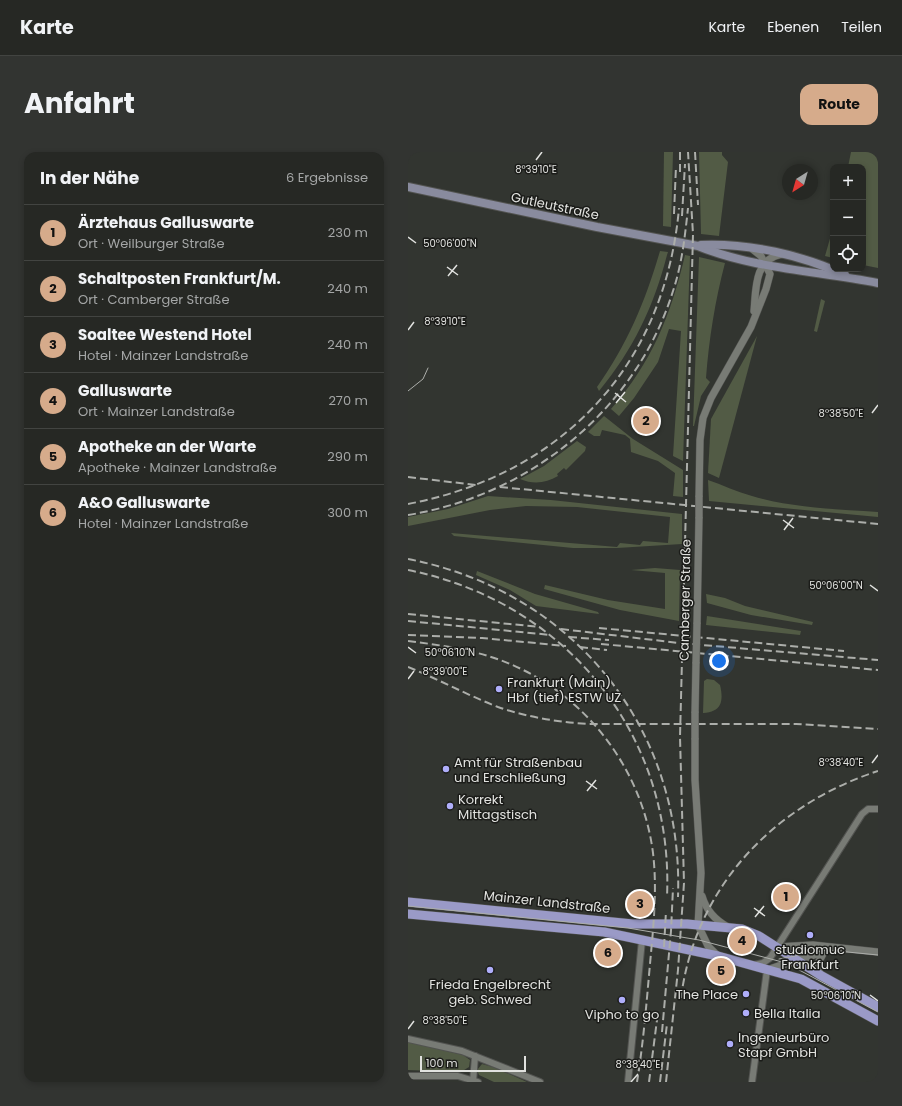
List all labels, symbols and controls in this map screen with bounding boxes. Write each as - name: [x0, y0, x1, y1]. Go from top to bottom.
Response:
- text: Karte: [20, 14, 74, 41]
- text: Karte: [708, 17, 745, 37]
- text: Ebenen: [767, 17, 819, 37]
- text: Teilen: [841, 17, 882, 37]
- text: Anfahrt: [24, 84, 135, 123]
- button: Route: [800, 84, 878, 125]
- text: 8°39'10"E: [515, 162, 557, 177]
- north arrow: [782, 164, 818, 200]
- map controls: [830, 164, 866, 272]
- button: +: [830, 164, 866, 200]
- text: In der Nähe: [40, 166, 139, 190]
- text: 6 Ergebnisse: [286, 168, 368, 187]
- street label: Gutleutstraße: [509, 187, 601, 225]
- button: −: [830, 200, 866, 236]
- text: Ärztehaus Galluswarte: [78, 212, 254, 233]
- text: 1: [51, 223, 55, 242]
- text: 230 m: [328, 223, 368, 242]
- text: Ort · Weilburger Straße: [78, 234, 225, 253]
- text: 50°06'00"N: [423, 236, 477, 251]
- button: locate: [830, 236, 866, 272]
- text: Schaltposten Frankfurt/M.: [78, 268, 281, 289]
- text: 2: [49, 279, 57, 298]
- text: 240 m: [327, 279, 368, 298]
- text: Ort · Camberger Straße: [78, 290, 230, 309]
- text: 8°39'10"E: [424, 314, 466, 329]
- text: Soaltee Westend Hotel: [78, 324, 252, 345]
- text: 3: [49, 335, 57, 354]
- text: 240 m: [327, 335, 368, 354]
- text: Hotel · Mainzer Landstraße: [78, 346, 248, 365]
- text: Galluswarte: [78, 380, 172, 401]
- text: 4: [49, 391, 57, 410]
- text: 270 m: [328, 391, 368, 410]
- text: Ort · Mainzer Landstraße: [78, 402, 235, 421]
- pin: 2: [633, 406, 659, 436]
- text: 8°38'50"E: [819, 406, 863, 421]
- text: Apotheke an der Warte: [78, 436, 256, 457]
- text: 5: [49, 447, 57, 466]
- text: 290 m: [327, 447, 368, 466]
- text: Apotheke · Mainzer Landstraße: [78, 458, 277, 477]
- text: A&O Galluswarte: [78, 492, 210, 513]
- text: 6: [49, 503, 57, 522]
- text: 300 m: [327, 503, 368, 522]
- text: Hotel · Mainzer Landstraße: [78, 514, 248, 533]
- street label: Camberger Straße: [674, 539, 696, 661]
- text: 50°06'00"N: [809, 578, 863, 593]
- text: 50°06'10"N: [425, 645, 475, 660]
- your location: [709, 651, 729, 671]
- text: 8°39'00"E: [423, 664, 467, 679]
- place label: Frankfurt (Main) Hbf (tief) ESTW UZ: [507, 673, 621, 707]
- marker: Frankfurt (Main) Hbf (tief) ESTW UZ: [494, 684, 504, 694]
- place label: Amt für Straßenbau und Erschließung: [454, 753, 582, 787]
- text: 8°38'40"E: [819, 755, 863, 770]
- marker: Amt für Straßenbau und Erschließung: [441, 764, 451, 774]
- place label: Korrekt Mittagstisch: [458, 790, 537, 824]
- marker: Korrekt Mittagstisch: [445, 801, 455, 811]
- pin: 1: [773, 882, 799, 912]
- street label: Mainzer Landstraße: [483, 886, 611, 918]
- pin: 3: [627, 889, 653, 919]
- pin: 4: [729, 926, 755, 956]
- marker: studiomuc Frankfurt: [805, 930, 815, 940]
- pin: 6: [595, 938, 621, 968]
- place label: studiomuc Frankfurt: [775, 940, 845, 974]
- pin: 5: [708, 956, 734, 986]
- marker: Frieda Engelbrecht geb. Schwed: [485, 965, 495, 975]
- place label: Frieda Engelbrecht geb. Schwed: [429, 975, 551, 1009]
- place label: The Place: [676, 985, 738, 1004]
- text: 50°06'10"N: [811, 988, 861, 1003]
- marker: The Place: [741, 989, 751, 999]
- marker: Vipho to go: [617, 995, 627, 1005]
- place label: Bella Italia: [754, 1004, 821, 1023]
- place label: Vipho to go: [585, 1005, 659, 1024]
- marker: Bella Italia: [741, 1008, 751, 1018]
- text: 8°38'50"E: [423, 1013, 467, 1028]
- place label: Ingenieurbüro Stapf GmbH: [738, 1028, 829, 1062]
- marker: Ingenieurbüro Stapf GmbH: [725, 1039, 735, 1049]
- scale bar: [420, 1054, 526, 1073]
- text: 100 m: [426, 1055, 458, 1071]
- text: 8°38'40"E: [616, 1057, 660, 1072]

